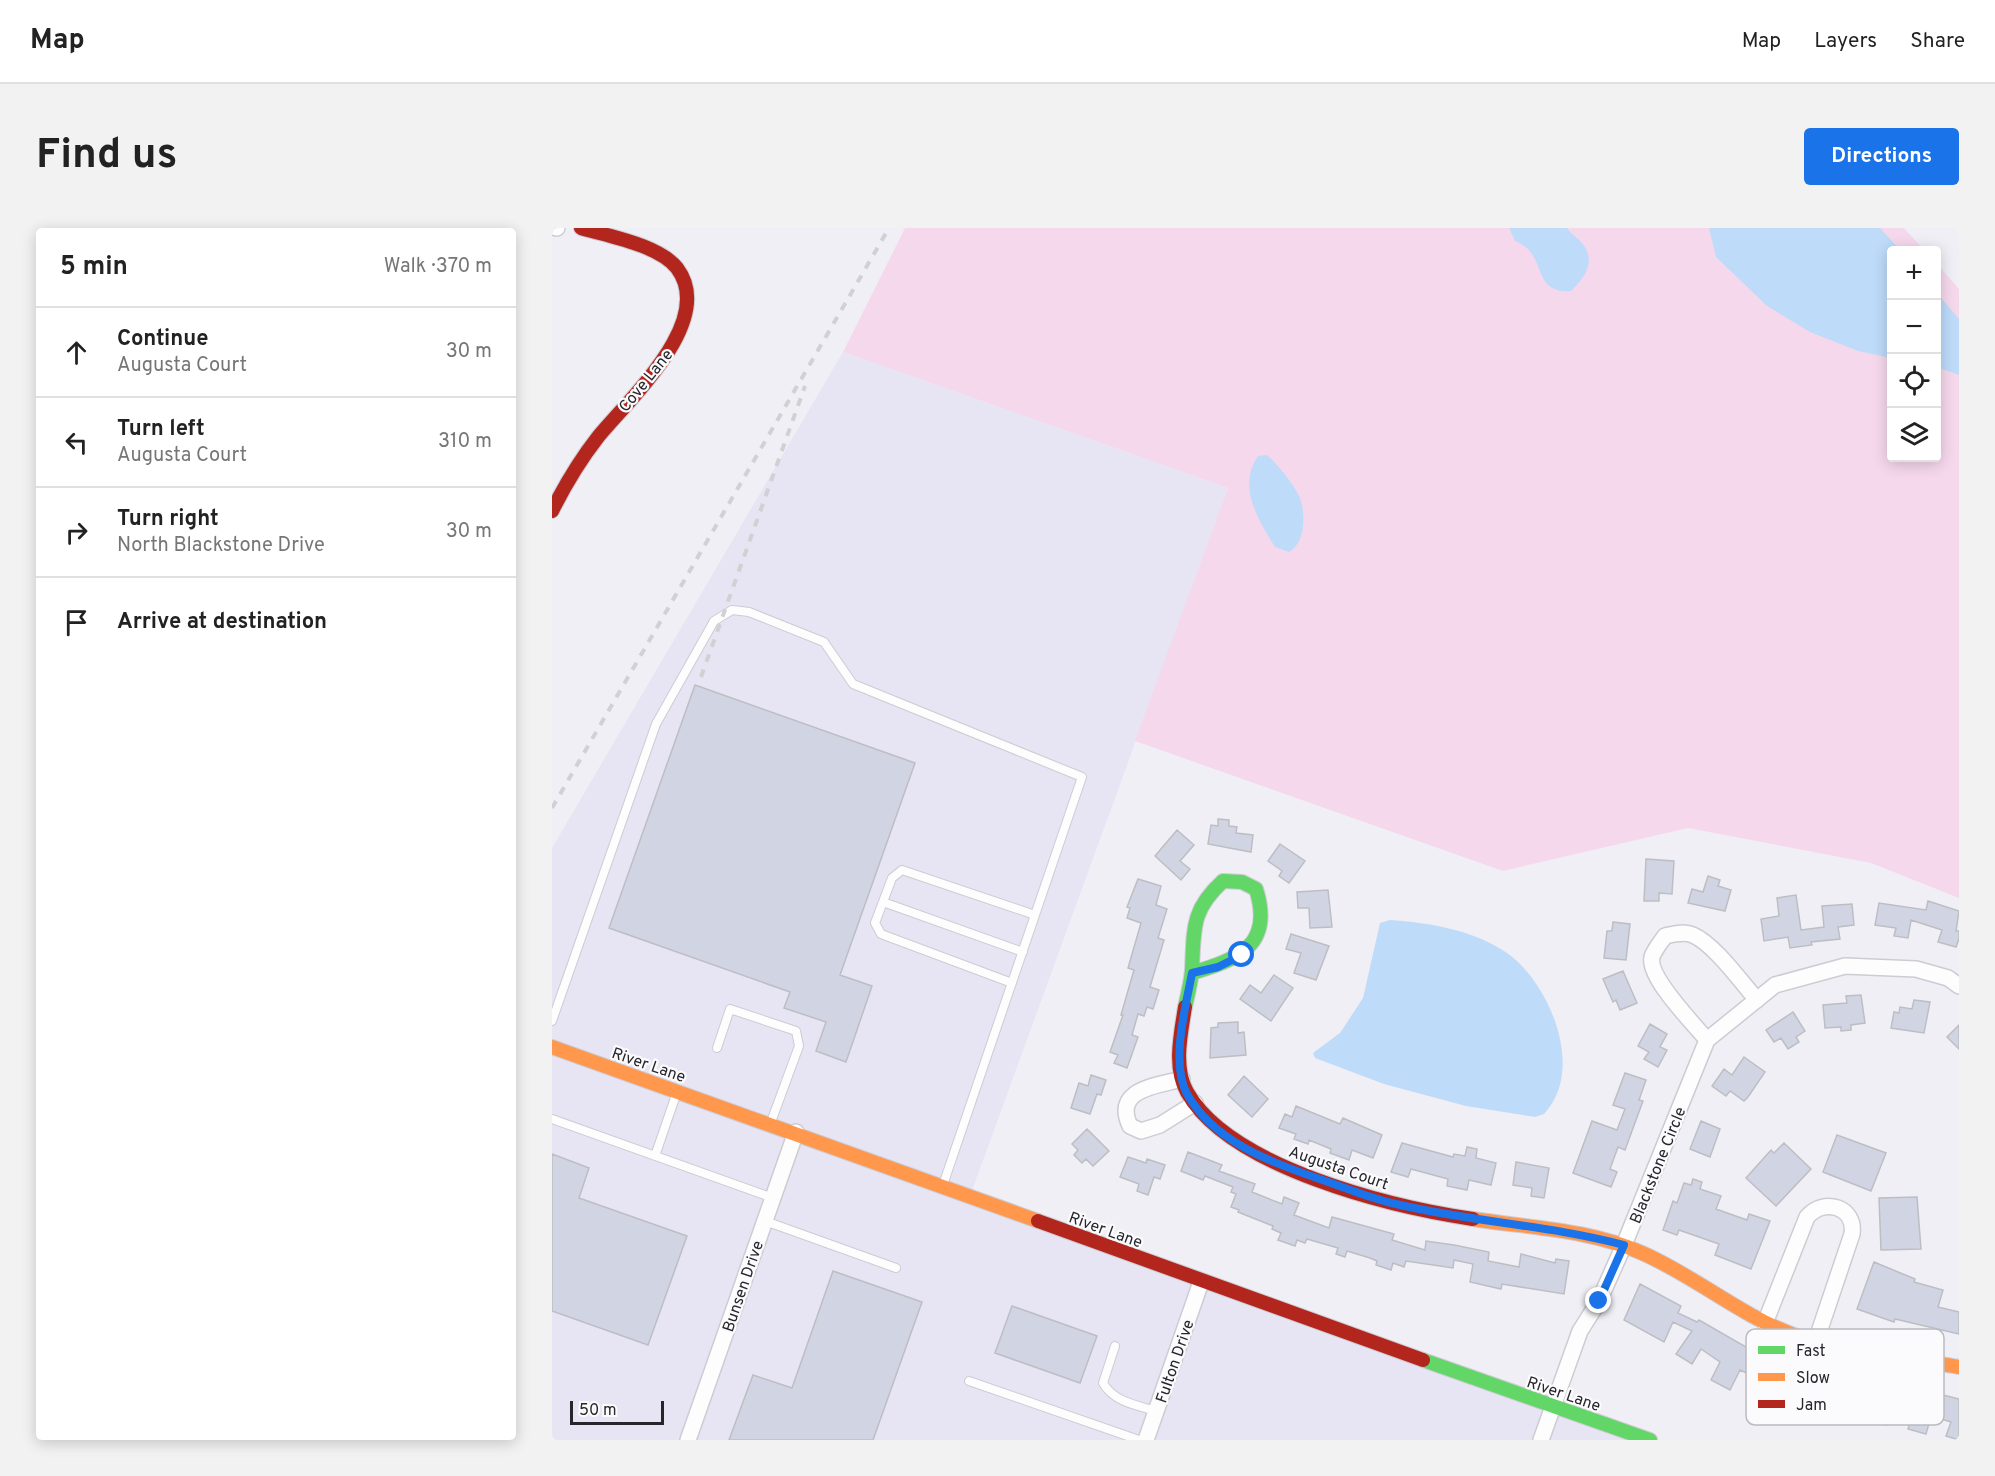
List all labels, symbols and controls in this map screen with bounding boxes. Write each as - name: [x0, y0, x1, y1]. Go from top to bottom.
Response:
- text: Map: [30, 23, 85, 59]
- text: Map: [1742, 28, 1781, 55]
- text: Layers: [1814, 28, 1877, 55]
- text: Share: [1910, 28, 1965, 55]
- button: Directions: [1804, 128, 1959, 185]
- text: Find us: [36, 130, 177, 183]
- map controls: [1887, 246, 1941, 462]
- button: +: [1887, 246, 1941, 300]
- text: 5 min: [60, 251, 128, 284]
- text: Walk · 370 m: [384, 254, 492, 280]
- button: −: [1887, 300, 1941, 354]
- text: Continue: [117, 326, 208, 353]
- icon: ahead: [60, 336, 93, 369]
- text: 30 m: [446, 339, 492, 365]
- street label: Cove Lane: [615, 346, 678, 417]
- text: Augusta Court: [117, 353, 247, 379]
- button: locate: [1887, 354, 1941, 408]
- button: layers: [1887, 408, 1941, 462]
- text: Turn left: [117, 416, 205, 443]
- icon: left: [60, 426, 93, 459]
- text: 310 m: [438, 429, 492, 455]
- text: Augusta Court: [117, 443, 247, 469]
- text: Turn right: [117, 506, 219, 533]
- icon: right: [60, 516, 93, 549]
- text: 30 m: [446, 519, 492, 545]
- text: North Blackstone Drive: [117, 533, 325, 559]
- icon: arrive: [60, 606, 93, 639]
- text: Arrive at destination: [117, 609, 327, 636]
- route start: [1228, 941, 1254, 967]
- street label: River Lane: [609, 1044, 688, 1088]
- street label: Blackstone Circle: [1626, 1104, 1691, 1227]
- street label: Augusta Court: [1286, 1142, 1391, 1195]
- street label: River Lane: [1066, 1208, 1145, 1253]
- street label: Bunsen Drive: [719, 1238, 769, 1335]
- route end: [1585, 1287, 1611, 1313]
- street label: Fulton Drive: [1152, 1317, 1200, 1406]
- legend: [1746, 1329, 1944, 1425]
- text: Fast: [1796, 1342, 1826, 1362]
- text: Slow: [1796, 1369, 1830, 1389]
- street label: River Lane: [1524, 1373, 1603, 1417]
- text: Jam: [1796, 1396, 1827, 1416]
- scale bar: [570, 1398, 664, 1426]
- text: 50 m: [579, 1401, 617, 1421]

